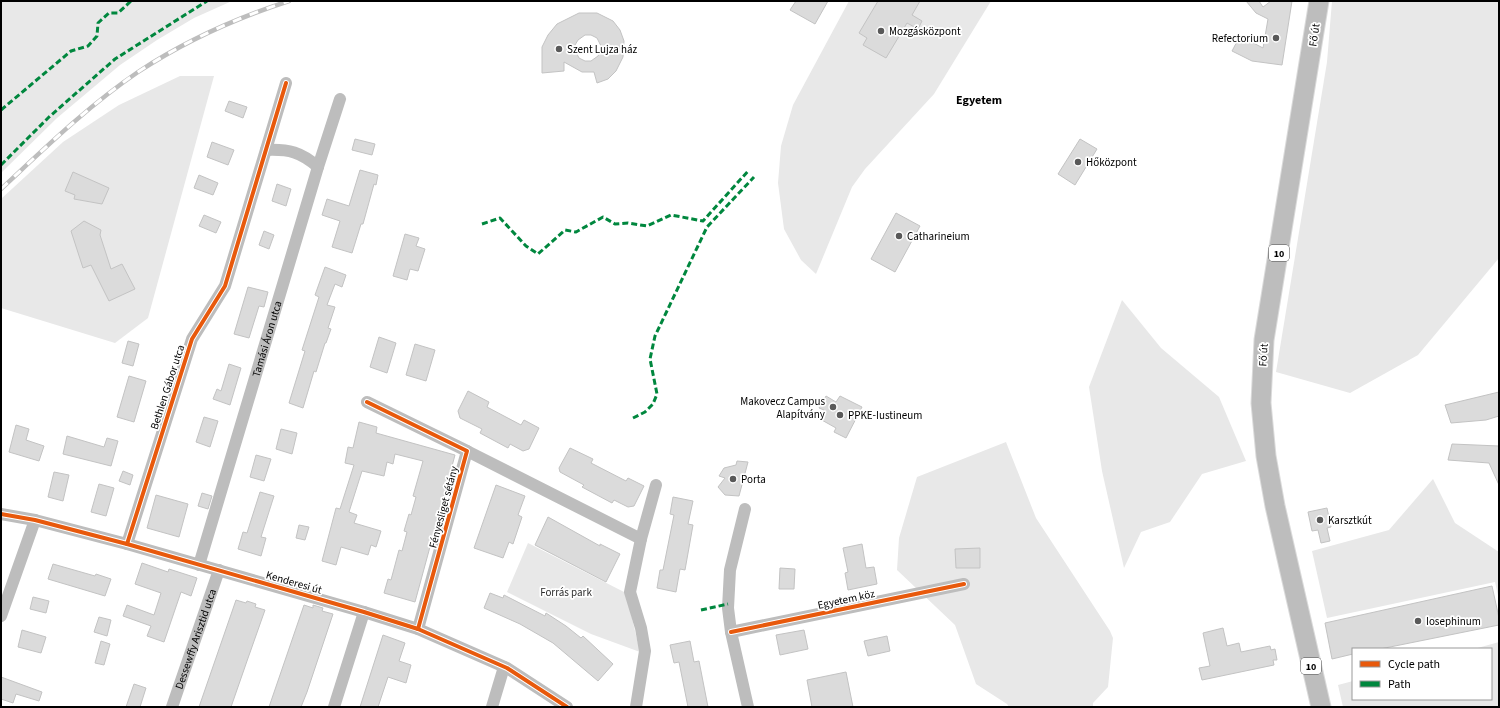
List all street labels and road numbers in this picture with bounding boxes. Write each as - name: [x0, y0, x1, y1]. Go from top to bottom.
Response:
- street label: Fő út: [1305, 22, 1324, 48]
- road number: 10: [1269, 245, 1289, 261]
- street label: Tamási Áron utca: [249, 299, 286, 379]
- street label: Bethlen Gábor utca: [147, 343, 188, 432]
- street label: Fő út: [1255, 343, 1272, 367]
- street label: Fényesliget sétány: [425, 465, 462, 550]
- street label: Kenderesi út: [264, 567, 324, 598]
- street label: Egyetem köz: [816, 586, 876, 613]
- street label: Dessewffy Arisztid utca: [172, 587, 220, 691]
- road number: 10: [1301, 658, 1321, 674]

